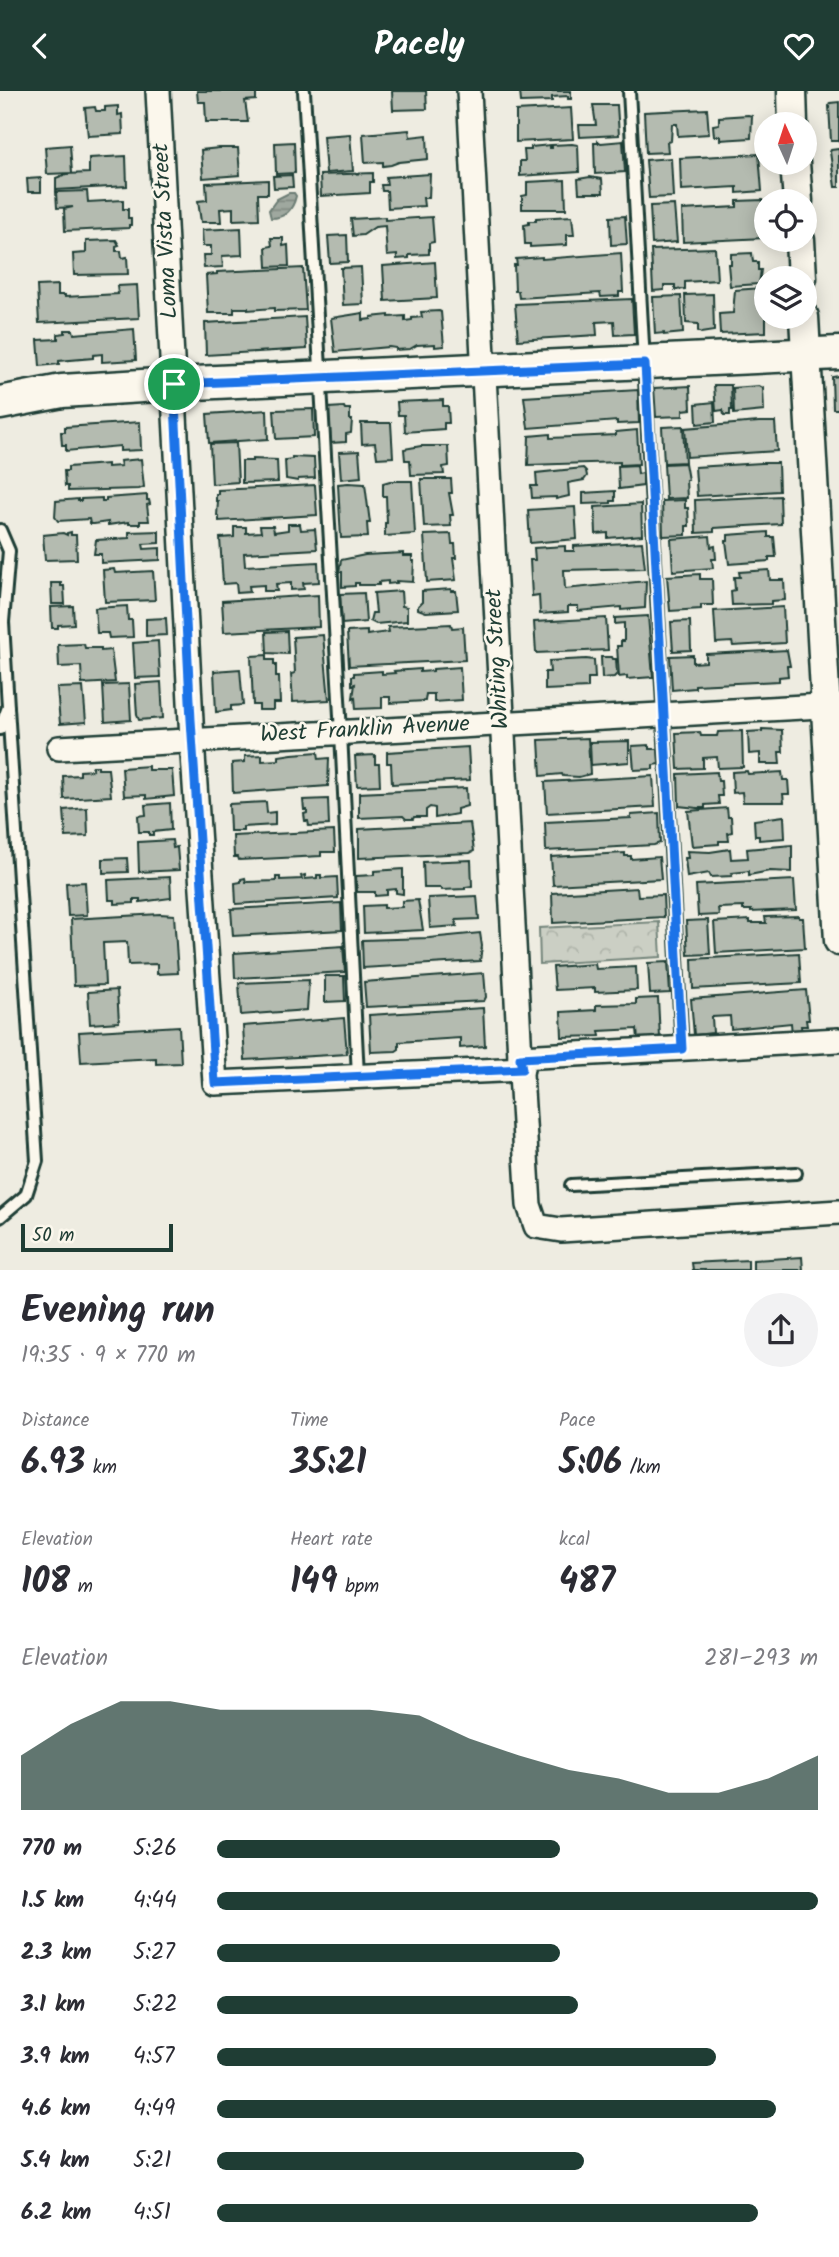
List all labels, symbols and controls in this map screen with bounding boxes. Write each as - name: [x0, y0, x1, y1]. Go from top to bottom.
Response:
- text: Pacely: [374, 20, 465, 71]
- icon: back: [21, 27, 59, 65]
- icon: heart: [780, 27, 818, 65]
- north arrow: [754, 112, 817, 175]
- map controls: [754, 112, 817, 329]
- street label: Loma Vista Street: [143, 141, 189, 320]
- button: locate: [754, 189, 817, 252]
- button: layers: [754, 266, 817, 329]
- pin: [144, 354, 204, 414]
- icon: arrive: [155, 365, 193, 403]
- street label: Whiting Street: [476, 587, 520, 730]
- street label: West Franklin Avenue: [259, 707, 471, 753]
- scale bar: [21, 1221, 173, 1253]
- text: 50 m: [32, 1221, 74, 1251]
- text: Evening run: [21, 1282, 215, 1342]
- button: share: [744, 1293, 818, 1367]
- text: 19:35 · 9 × 770 m: [21, 1338, 196, 1374]
- text: Distance: [21, 1406, 89, 1436]
- text: Time: [290, 1406, 328, 1436]
- text: Pace: [559, 1406, 595, 1436]
- text: 6.93: [21, 1436, 85, 1492]
- text: 35:21: [290, 1436, 366, 1492]
- text: 5:06: [559, 1436, 622, 1492]
- text: km: [85, 1453, 117, 1483]
- text: /km: [622, 1453, 661, 1483]
- text: Elevation: [21, 1525, 93, 1555]
- text: Heart rate: [290, 1525, 373, 1555]
- text: kcal: [559, 1525, 590, 1555]
- text: 108: [21, 1555, 70, 1611]
- text: 149: [290, 1555, 337, 1611]
- text: 487: [559, 1555, 615, 1611]
- text: m: [70, 1572, 93, 1602]
- text: bpm: [337, 1572, 379, 1602]
- text: Elevation: [21, 1641, 108, 1677]
- text: 281–293 m: [704, 1641, 818, 1677]
- text: 770 m: [21, 1831, 82, 1867]
- text: 5:26: [133, 1831, 177, 1867]
- text: 1.5 km: [21, 1883, 84, 1919]
- text: 4:44: [133, 1883, 177, 1919]
- text: 2.3 km: [21, 1935, 91, 1971]
- text: 5:27: [133, 1935, 175, 1971]
- text: 3.1 km: [21, 1987, 85, 2023]
- text: 5:22: [133, 1987, 178, 2023]
- text: 3.9 km: [21, 2039, 90, 2075]
- text: 4:57: [133, 2039, 174, 2075]
- text: 4.6 km: [21, 2091, 90, 2127]
- text: 4:49: [133, 2091, 175, 2127]
- text: 5.4 km: [21, 2143, 90, 2179]
- text: 5:21: [133, 2143, 172, 2179]
- text: 6.2 km: [21, 2195, 91, 2231]
- text: 4:51: [133, 2195, 171, 2231]

